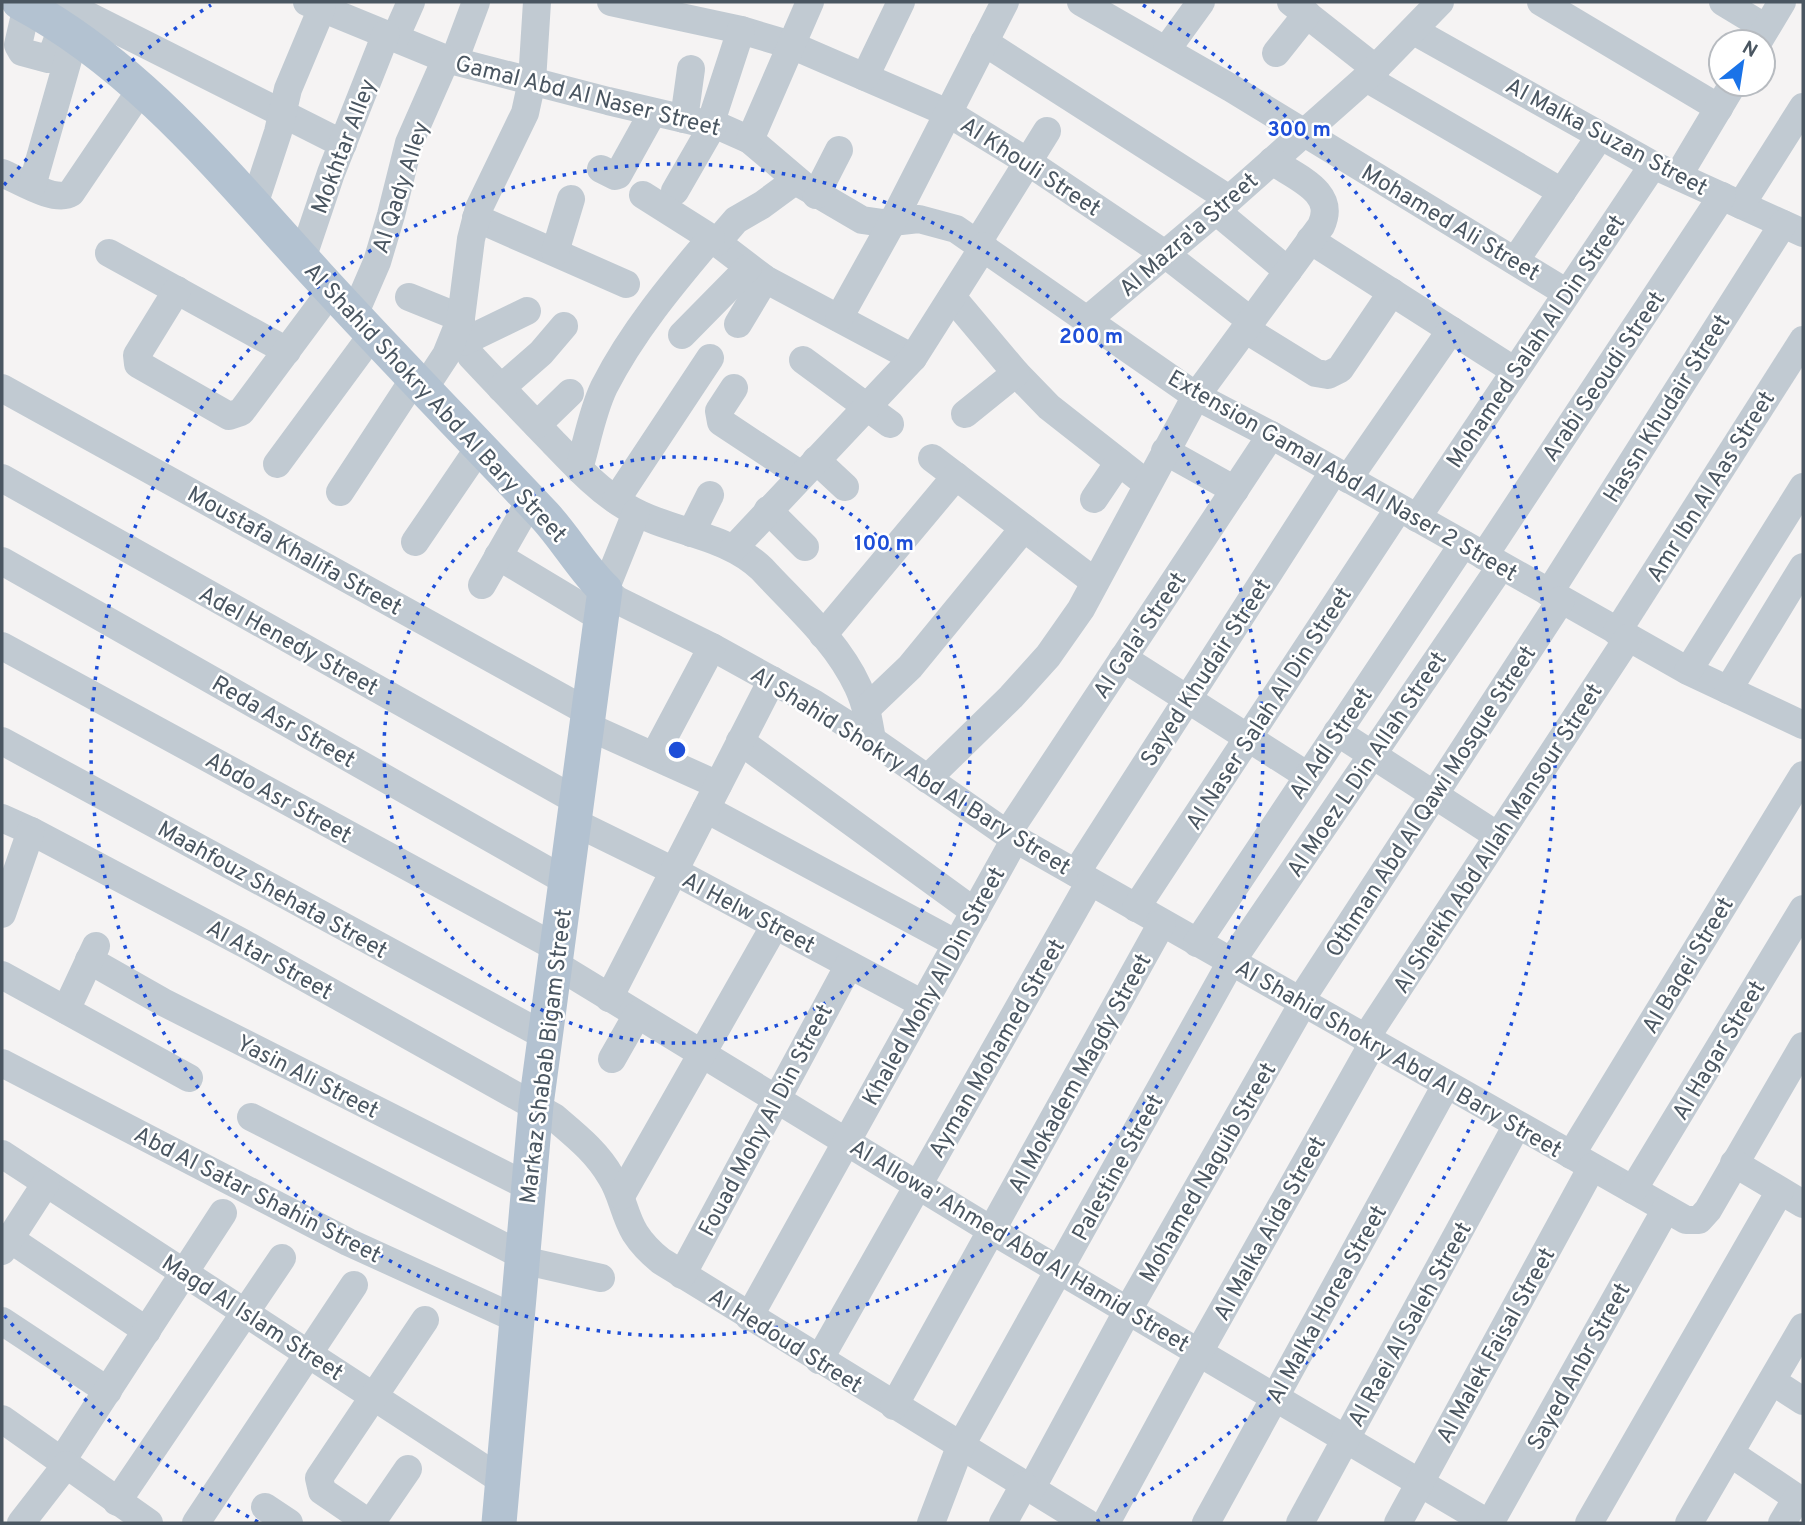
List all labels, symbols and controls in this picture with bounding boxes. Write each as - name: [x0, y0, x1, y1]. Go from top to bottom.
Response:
- north arrow: [1707, 28, 1777, 98]
- text: N: [1738, 36, 1761, 64]
- street label: Gamal Abd Al Naser Street: [452, 50, 723, 144]
- street label: Al Malka Suzan Street: [1500, 73, 1712, 204]
- street label: Mokhtar Alley: [306, 75, 384, 218]
- street label: Al Khouli Street: [954, 112, 1105, 224]
- text: 300 m: [1267, 117, 1331, 144]
- street label: Al Qady Alley: [367, 118, 437, 257]
- street label: Mohamed Ali Street: [1355, 159, 1544, 289]
- street label: Al Mazra'a Street: [1114, 168, 1265, 304]
- street label: Mohamed Salah Al Din Street: [1441, 210, 1633, 475]
- street label: Al Shahid Shokry Abd Al Bary Street: [297, 258, 572, 550]
- street label: Arabi Seoudi Street: [1537, 287, 1673, 468]
- street label: Hassn Khudair Street: [1598, 310, 1738, 509]
- text: 200 m: [1059, 324, 1123, 351]
- street label: Extension Gamal Abd Al Naser 2 Street: [1162, 365, 1522, 589]
- street label: Amr Ibn Al Aas Street: [1642, 386, 1783, 588]
- street label: Moustafa Khalifa Street: [181, 481, 406, 623]
- text: 100 m: [854, 531, 914, 558]
- street label: Al Gala' Street: [1088, 567, 1194, 705]
- street label: Sayed Khudair Street: [1135, 574, 1279, 773]
- street label: Adel Henedy Street: [193, 581, 383, 704]
- street label: Al Naser Salah Al Din Street: [1181, 582, 1360, 836]
- street label: Othman Abd Al Qawi Mosque Street: [1320, 641, 1544, 964]
- street label: Al Moez L Din Allah Street: [1282, 647, 1455, 884]
- street label: Al Shahid Shokry Abd Al Bary Street: [744, 661, 1075, 883]
- street label: Reda Asr Street: [206, 670, 360, 776]
- street label: Al Sheikh Abd Allah Mansour Street: [1388, 679, 1610, 1000]
- street label: Al Adl Street: [1284, 683, 1380, 806]
- centre of rings: [665, 738, 689, 762]
- street label: Abdo Asr Street: [199, 747, 356, 851]
- street label: Maahfouz Shehata Street: [152, 816, 392, 967]
- street label: Khaled Mohy Al Din Street: [857, 863, 1013, 1112]
- street label: Al Helw Street: [676, 867, 819, 961]
- street label: Al Baqei Street: [1637, 893, 1741, 1040]
- street label: Markaz Shabab Bigam Street: [515, 907, 580, 1205]
- street label: Al Atar Street: [201, 915, 337, 1008]
- street label: Ayman Mohamed Street: [924, 934, 1073, 1164]
- street label: Al Mokadem Magdy Street: [1003, 949, 1159, 1199]
- street label: Al Shahid Shokry Abd Al Bary Street: [1229, 955, 1566, 1166]
- street label: Al Hagar Street: [1667, 976, 1773, 1127]
- street label: Fouad Mohy Al Din Street: [694, 1000, 841, 1242]
- street label: Yasin Ali Street: [231, 1030, 383, 1126]
- street label: Mohamed Naguib Street: [1134, 1058, 1284, 1288]
- street label: Palestine Street: [1067, 1090, 1171, 1247]
- street label: Abd Al Satar Shahin Street: [128, 1121, 385, 1271]
- street label: Al Malka Aida Street: [1208, 1132, 1334, 1327]
- street label: Al Allowa' Ahmed Abd Al Hamid Street: [844, 1134, 1194, 1360]
- street label: Al Malka Horea Street: [1262, 1201, 1395, 1410]
- street label: Al Raei Al Saleh Street: [1343, 1217, 1480, 1433]
- street label: Al Malek Faisal Street: [1431, 1243, 1563, 1449]
- street label: Magd Al Islam Street: [155, 1249, 348, 1389]
- street label: Sayed Anbr Street: [1522, 1278, 1638, 1456]
- street label: Al Hedoud Street: [702, 1283, 867, 1401]

